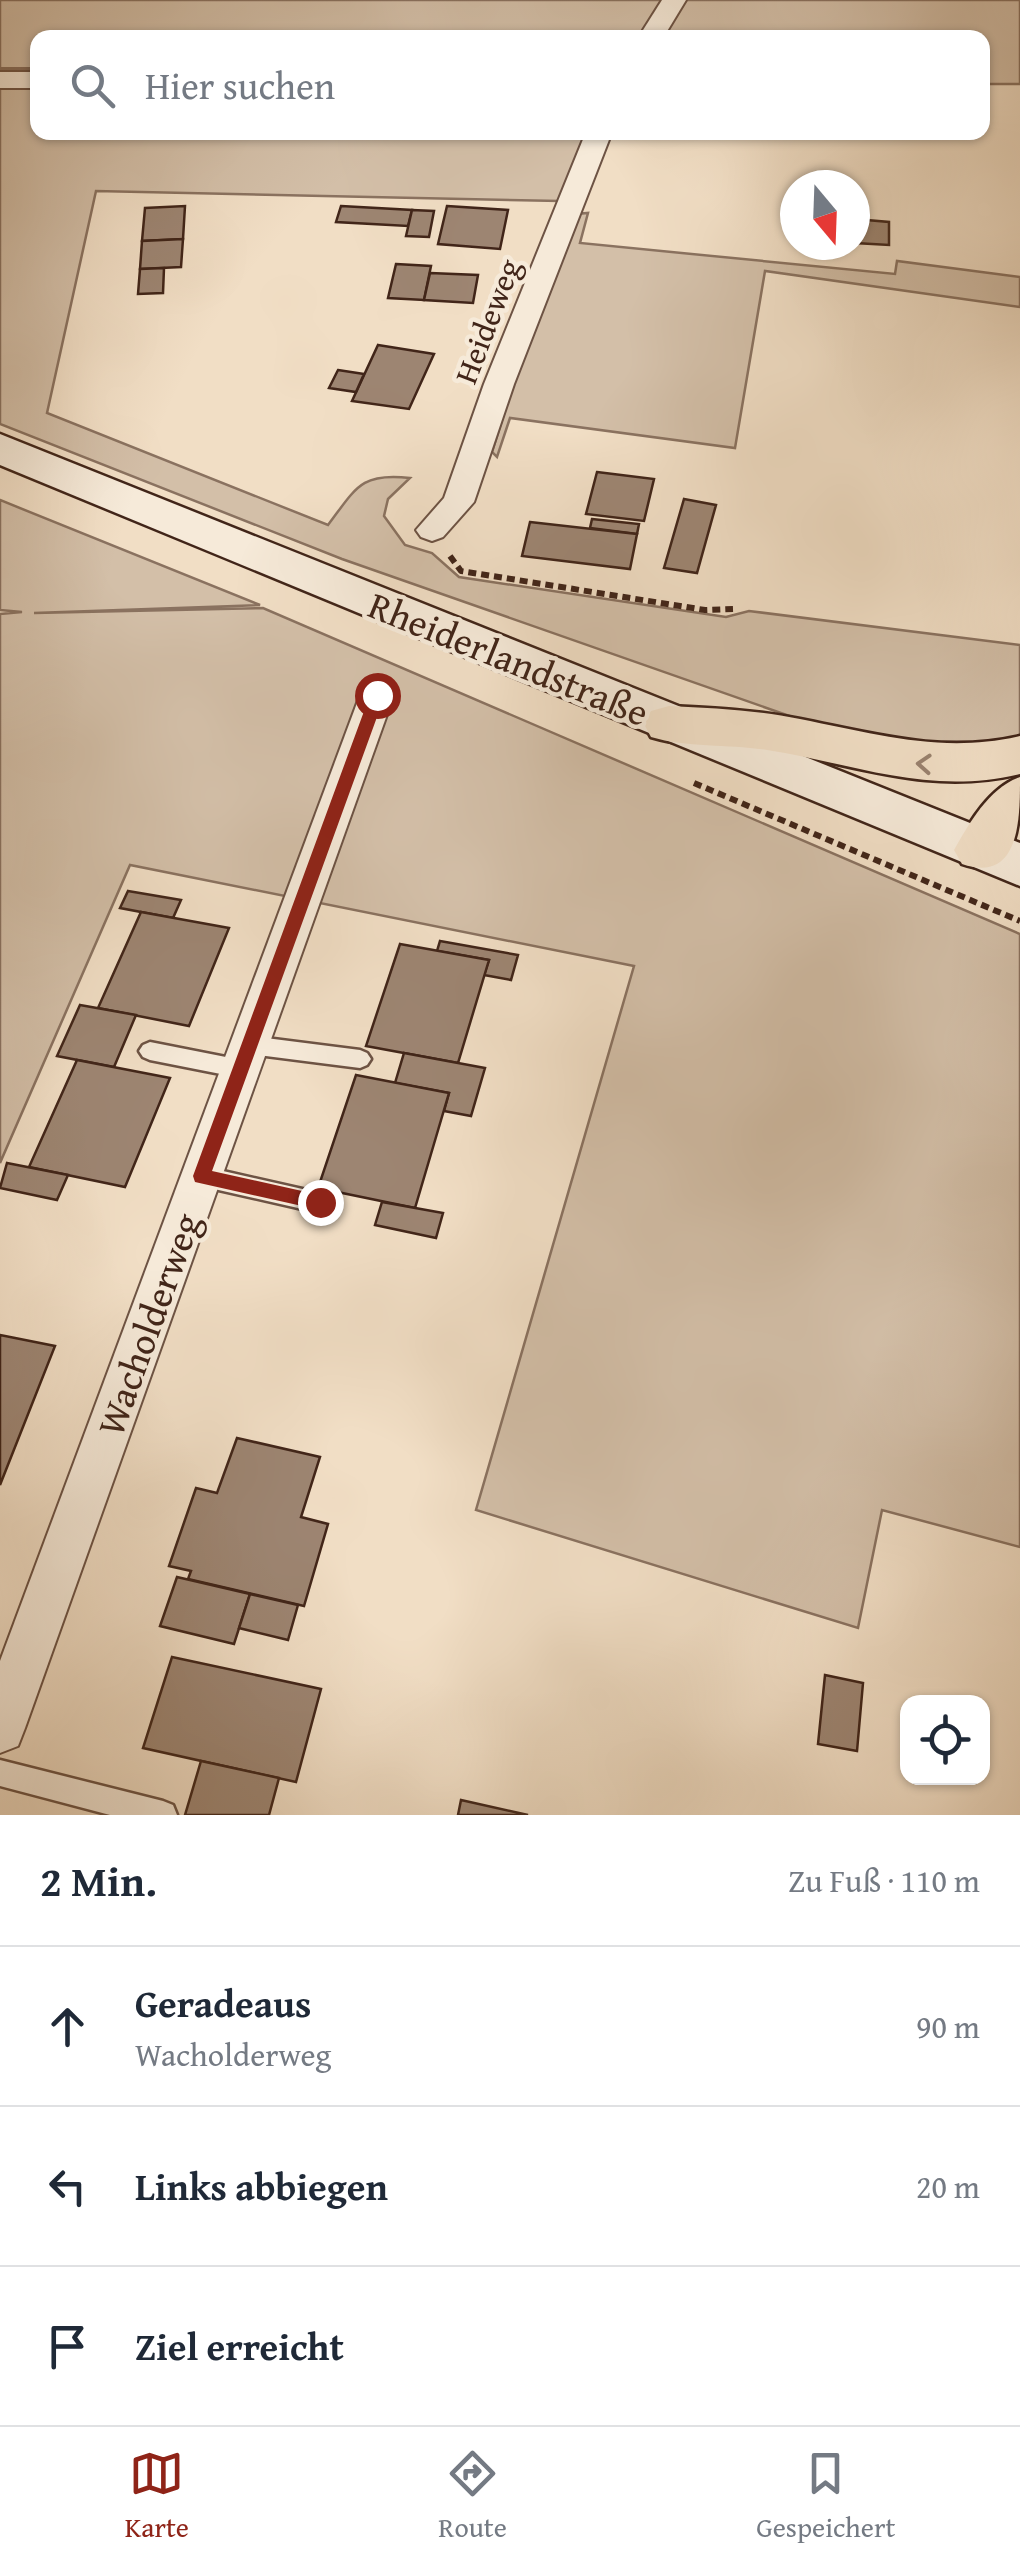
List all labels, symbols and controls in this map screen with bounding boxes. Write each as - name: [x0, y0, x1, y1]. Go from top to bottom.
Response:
- search box: [30, 30, 990, 140]
- text: Hier suchen: [145, 57, 335, 113]
- icon: search: [65, 58, 120, 113]
- north arrow: [780, 170, 870, 260]
- street label: Heideweg: [442, 252, 532, 390]
- street label: Rheiderlandstraße: [361, 576, 657, 740]
- route start: [355, 673, 401, 719]
- one-way arrow: [915, 754, 931, 775]
- route end: [298, 1180, 344, 1226]
- street label: Wacholderweg: [82, 1205, 214, 1443]
- map controls: [900, 1695, 990, 1785]
- button: locate: [900, 1695, 990, 1785]
- text: 2 Min.: [40, 1850, 157, 1911]
- text: Zu Fuß · 110 m: [788, 1857, 980, 1904]
- text: Geradeaus: [135, 1975, 311, 2031]
- icon: ahead: [40, 1999, 95, 2054]
- text: 90 m: [916, 2003, 980, 2050]
- text: Wacholderweg: [135, 2031, 331, 2078]
- text: Links abbiegen: [135, 2158, 388, 2214]
- icon: left: [40, 2159, 95, 2214]
- text: 20 m: [916, 2163, 980, 2210]
- text: Ziel erreicht: [135, 2318, 344, 2374]
- icon: arrive: [40, 2319, 95, 2374]
- tab: Karte: [125, 2446, 189, 2547]
- tab: Route: [438, 2446, 507, 2547]
- tab: Gespeichert: [756, 2446, 895, 2547]

